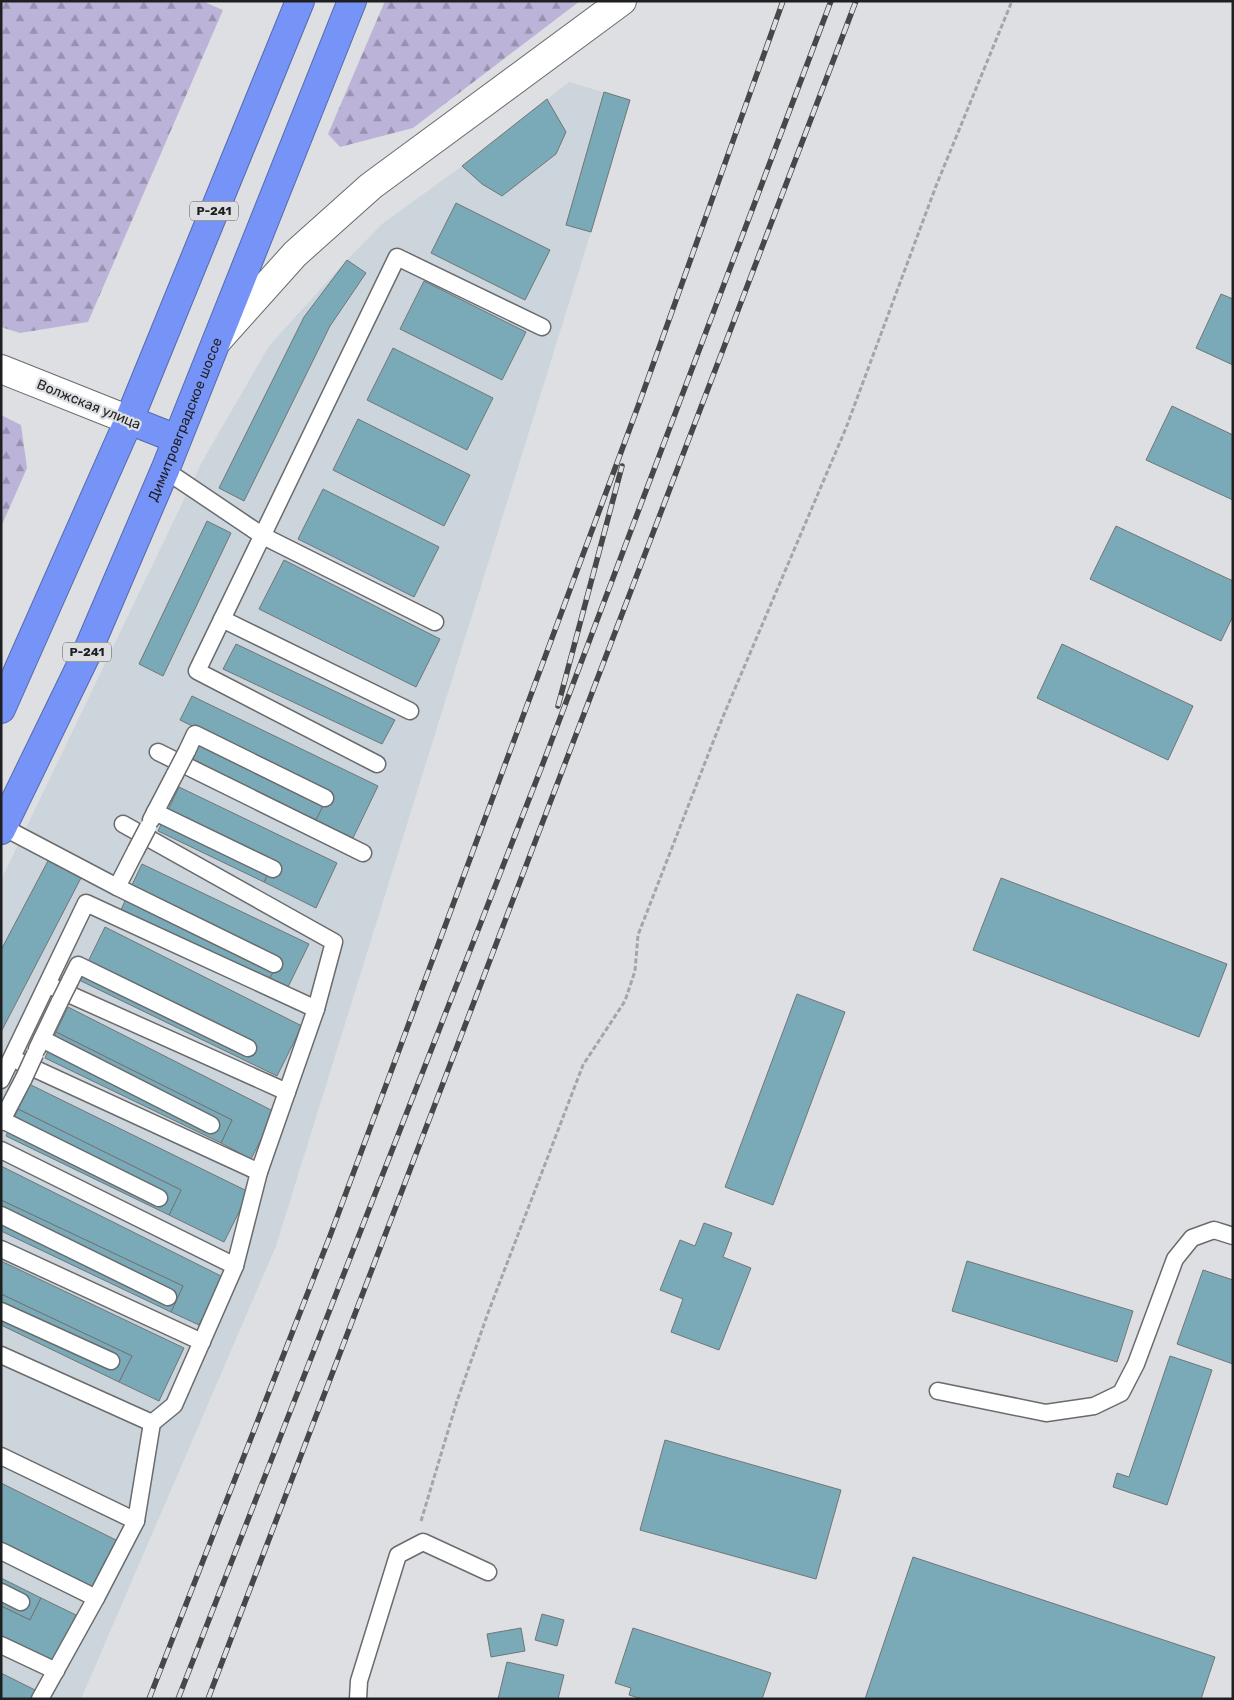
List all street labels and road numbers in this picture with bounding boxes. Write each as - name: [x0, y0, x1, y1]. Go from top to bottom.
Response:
- road number: Р-241: [190, 202, 238, 220]
- street label: Димитровградское шоссе: [145, 335, 226, 504]
- street label: Волжская улица: [34, 376, 143, 433]
- road number: Р-241: [63, 642, 111, 662]

